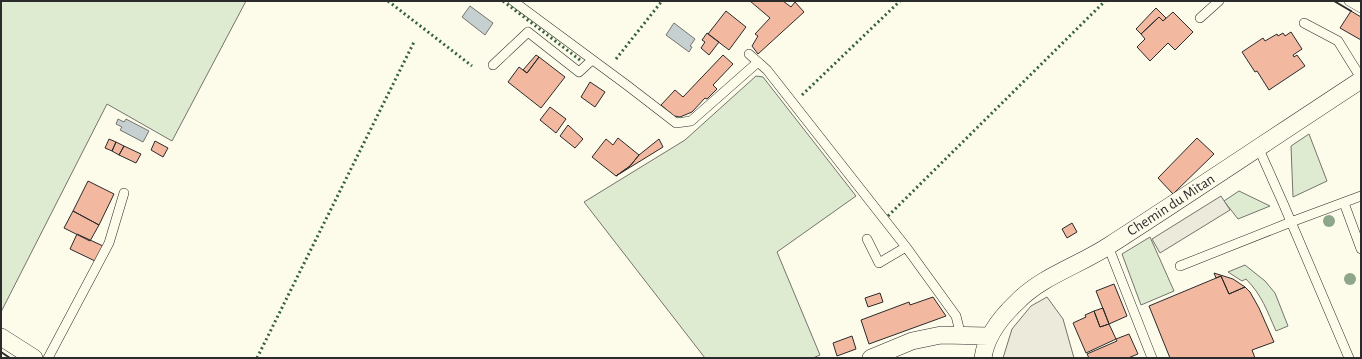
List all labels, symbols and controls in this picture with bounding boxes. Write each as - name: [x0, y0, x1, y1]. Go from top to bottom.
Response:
- street label: Chemin du Mitan: [1125, 171, 1217, 239]

